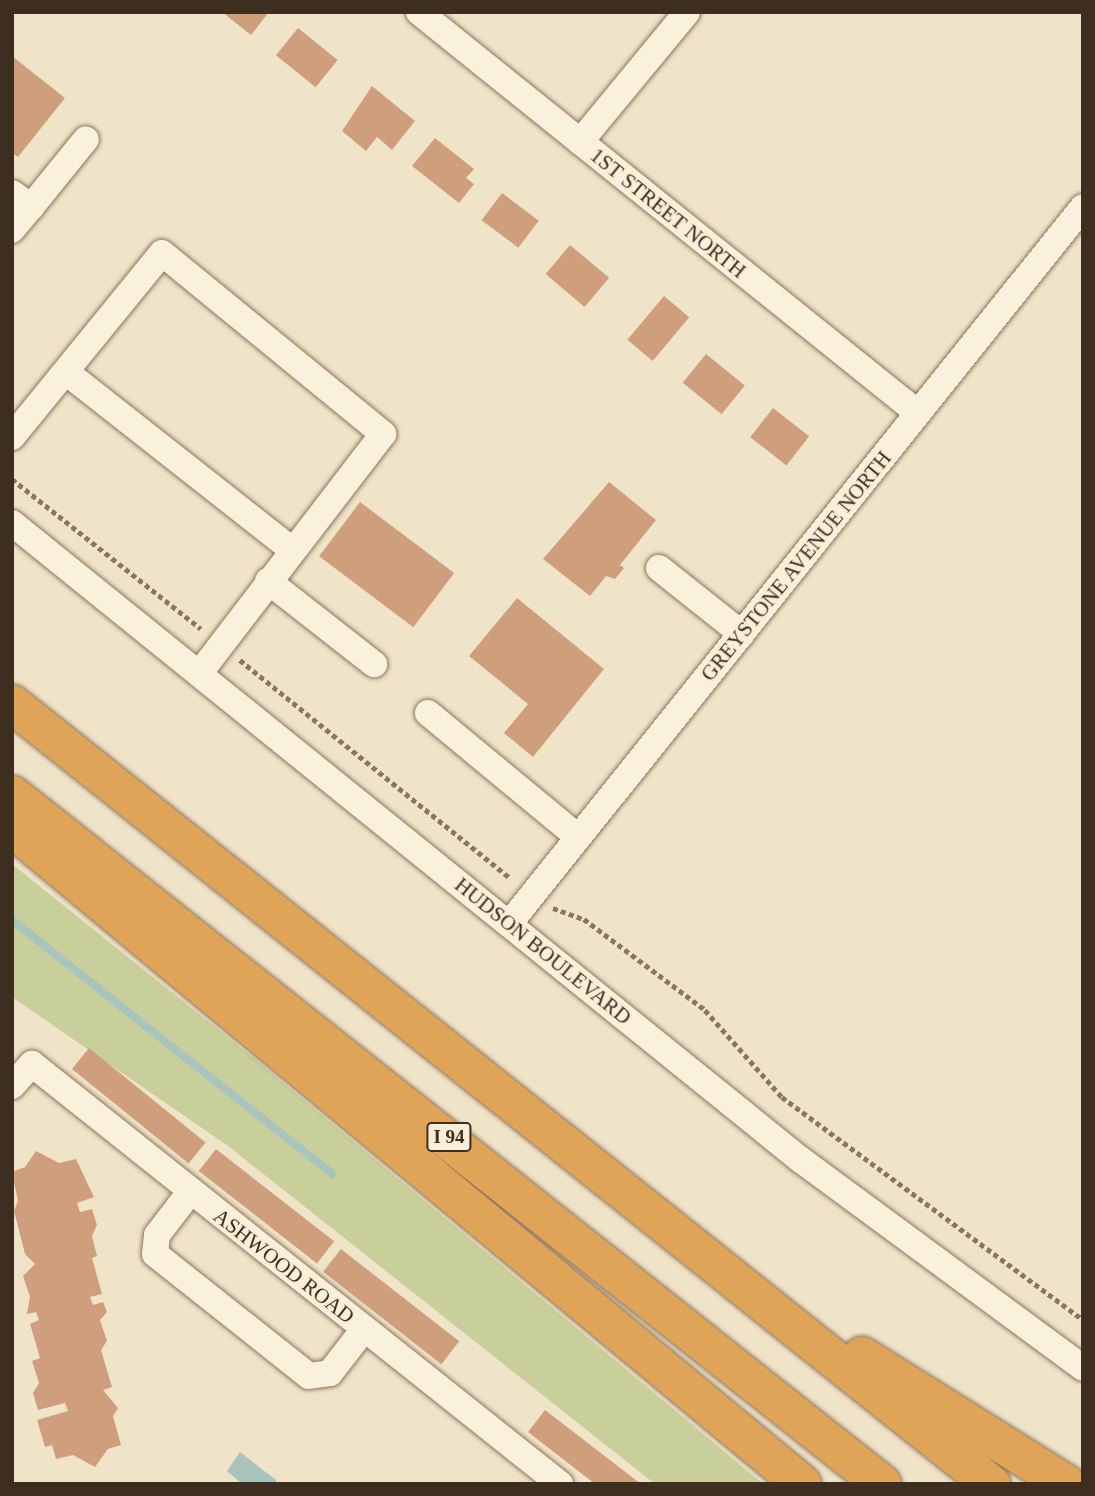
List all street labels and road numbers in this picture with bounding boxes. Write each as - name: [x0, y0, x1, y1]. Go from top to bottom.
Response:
- street label: 1ST STREET NORTH: [585, 142, 751, 284]
- street label: GREYSTONE AVENUE NORTH: [695, 446, 897, 686]
- street label: HUDSON BOULEVARD: [450, 872, 636, 1030]
- road number: I 94: [426, 1121, 472, 1152]
- street label: ASHWOOD ROAD: [208, 1203, 360, 1329]

